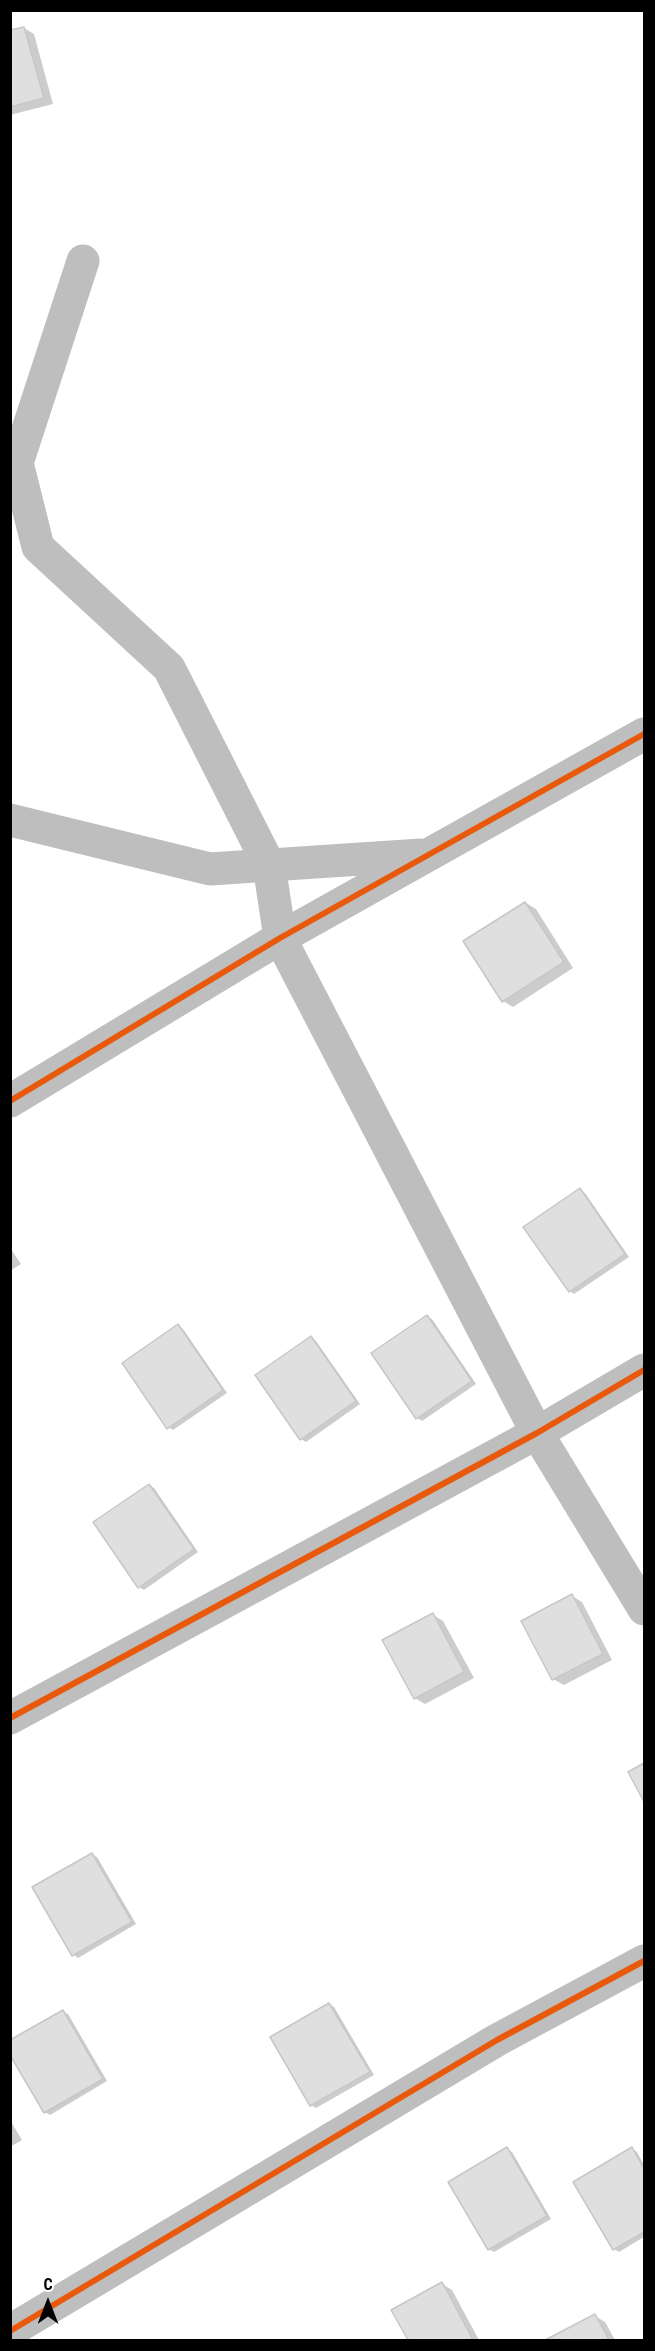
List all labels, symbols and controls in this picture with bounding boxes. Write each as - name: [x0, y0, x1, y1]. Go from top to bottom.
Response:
- north arrow: [18, 2273, 78, 2333]
- text: С: [43, 2275, 53, 2294]

